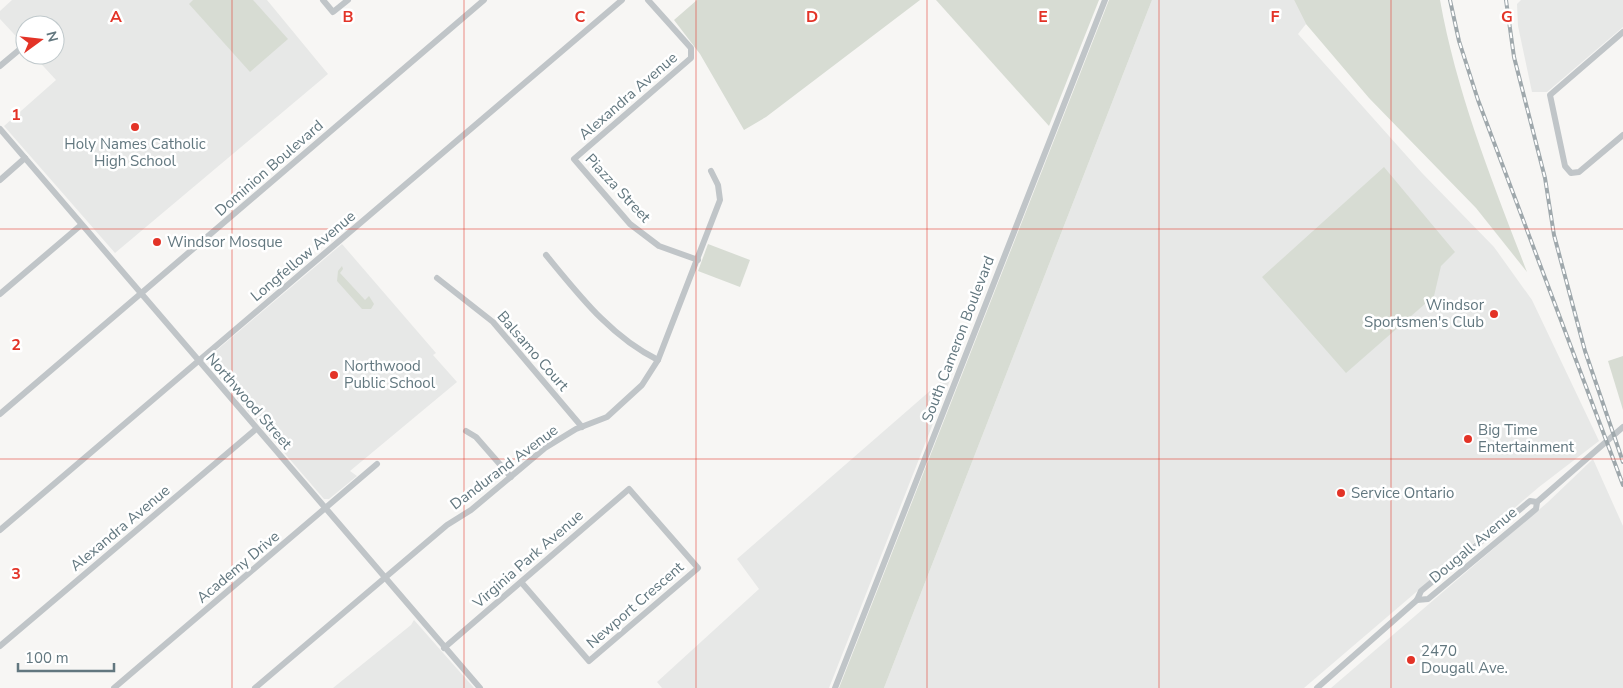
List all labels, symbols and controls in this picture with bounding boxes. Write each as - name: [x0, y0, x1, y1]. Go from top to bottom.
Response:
- text: A: [110, 6, 122, 28]
- text: B: [342, 6, 354, 28]
- text: C: [575, 6, 586, 28]
- text: D: [806, 6, 818, 28]
- text: E: [1038, 6, 1048, 28]
- text: F: [1271, 6, 1280, 28]
- text: G: [1501, 6, 1513, 28]
- north arrow: [15, 15, 65, 65]
- text: N: [42, 29, 63, 44]
- street label: Alexandra Avenue: [574, 48, 682, 144]
- text: 1: [11, 104, 21, 126]
- street label: Dominion Boulevard: [211, 115, 327, 221]
- marker: Holy Names Catholic High School: [129, 121, 141, 133]
- place label: Holy Names Catholic High School: [64, 134, 206, 171]
- street label: Piazza Street: [581, 149, 656, 227]
- street label: Longfellow Avenue: [246, 206, 360, 306]
- place label: Windsor Mosque: [167, 232, 283, 252]
- marker: Windsor Mosque: [151, 236, 163, 248]
- street label: South Cameron Boulevard: [917, 253, 999, 425]
- place label: Windsor Sportsmen's Club: [1364, 295, 1485, 332]
- street label: Balsamo Court: [493, 307, 574, 396]
- marker: Windsor Sportsmen's Club: [1488, 308, 1500, 320]
- text: 2: [11, 334, 21, 356]
- street label: Northwood Street: [202, 349, 297, 454]
- place label: Northwood Public School: [344, 356, 436, 393]
- marker: Northwood Public School: [328, 369, 340, 381]
- street label: Dandurand Avenue: [446, 420, 562, 514]
- place label: Big Time Entertainment: [1478, 420, 1575, 457]
- marker: Big Time Entertainment: [1462, 433, 1474, 445]
- street label: Alexandra Avenue: [66, 480, 174, 576]
- place label: Service Ontario: [1351, 483, 1454, 503]
- marker: Service Ontario: [1335, 487, 1347, 499]
- street label: Dougall Avenue: [1425, 502, 1521, 588]
- street label: Virginia Park Avenue: [468, 506, 587, 613]
- street label: Academy Drive: [192, 526, 284, 608]
- street label: Newport Crescent: [582, 557, 688, 653]
- text: 3: [11, 563, 21, 585]
- scale bar: [18, 640, 114, 672]
- place label: 2470 Dougall Ave.: [1421, 641, 1508, 678]
- text: 100 m: [25, 648, 69, 668]
- marker: 2470 Dougall Ave.: [1405, 654, 1417, 666]

